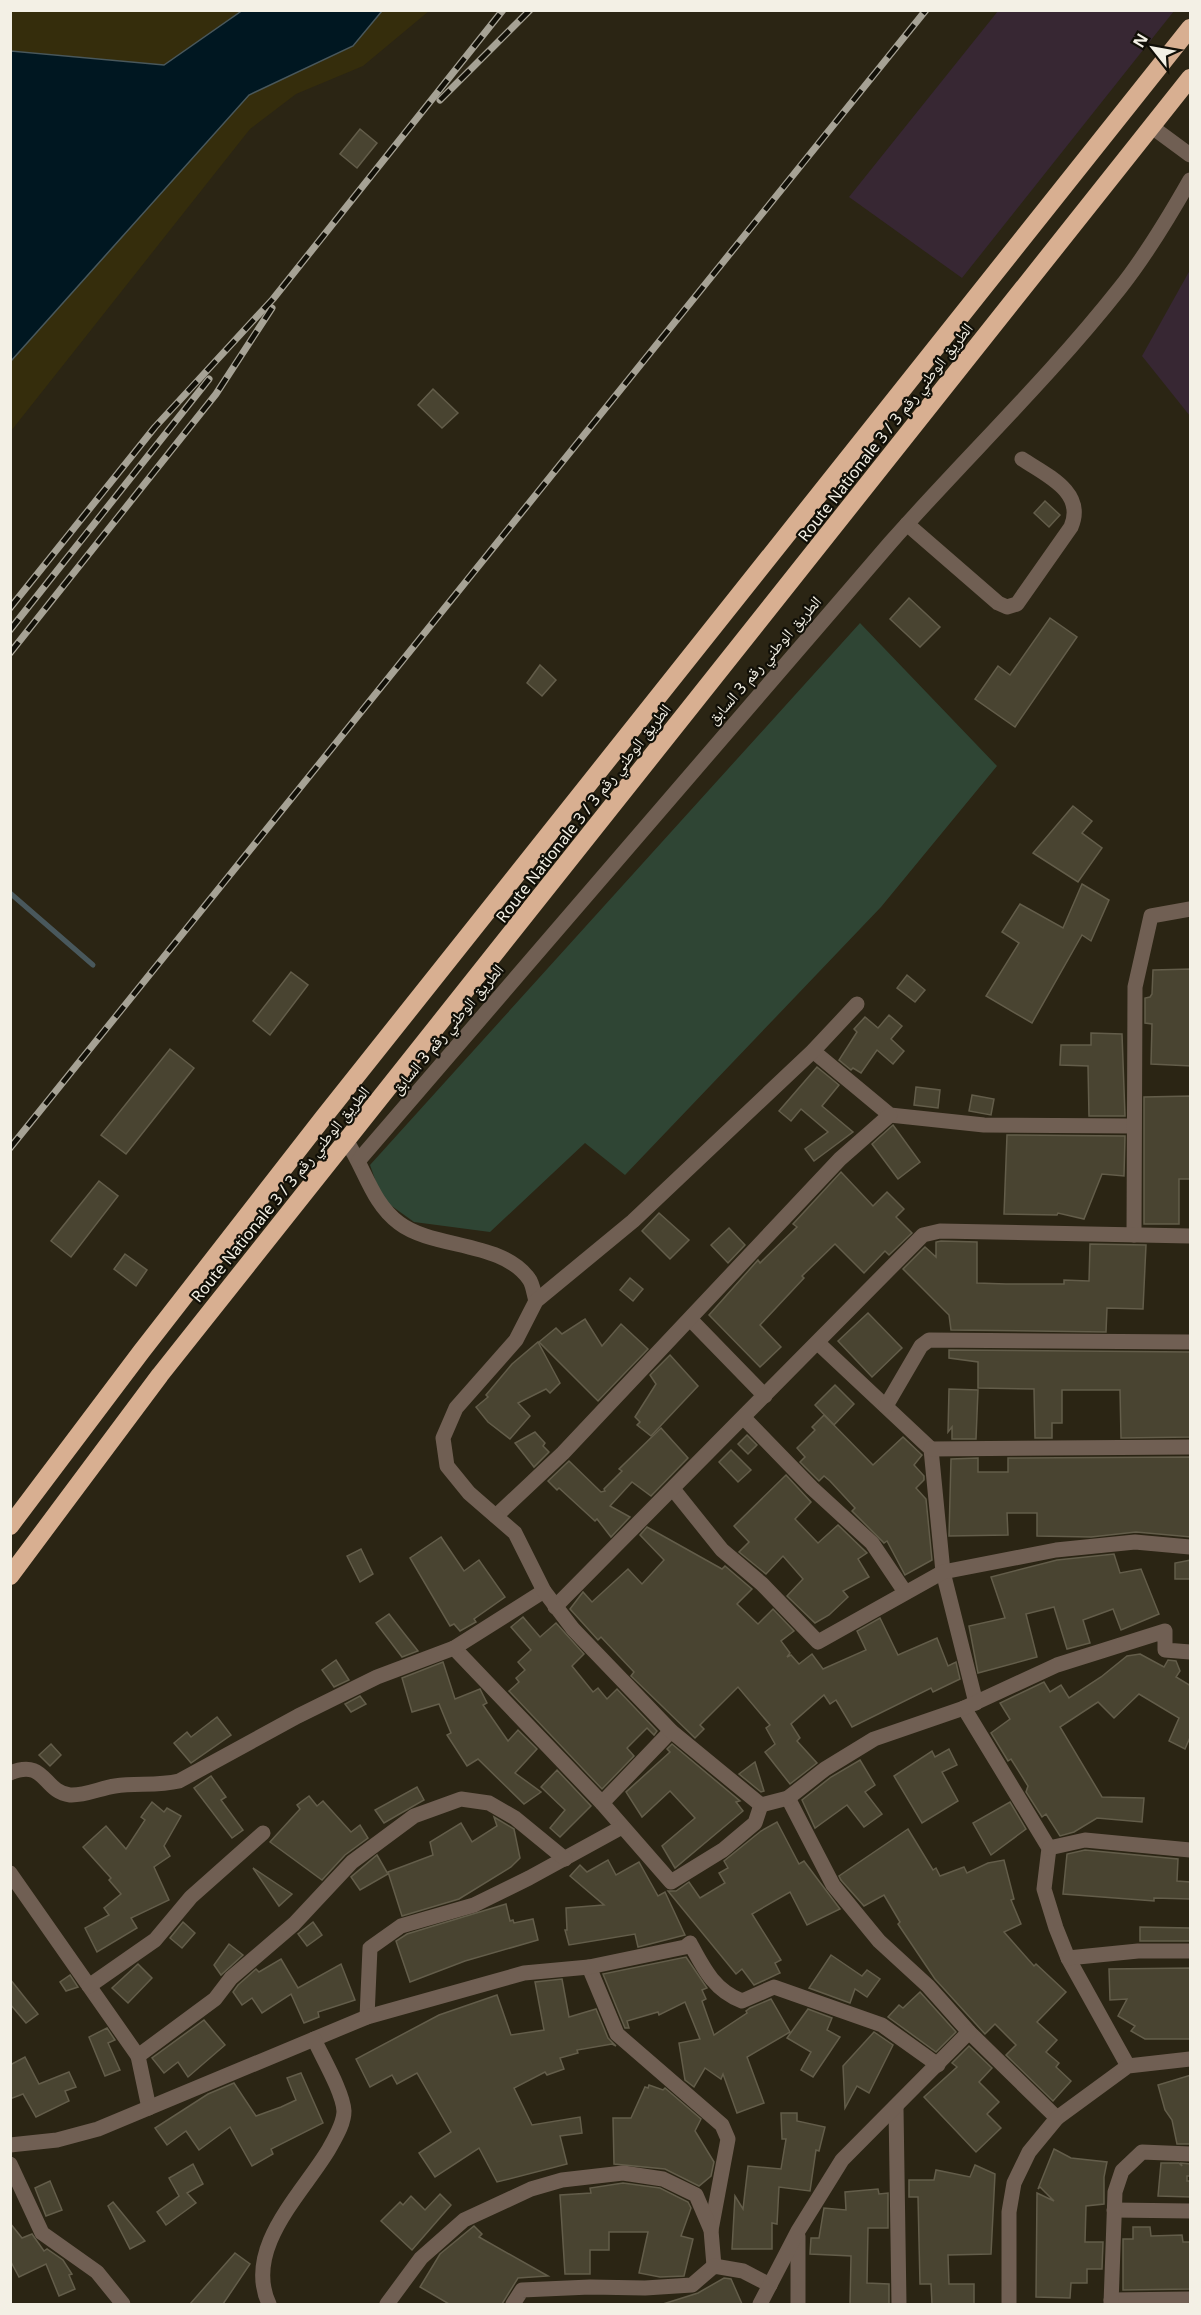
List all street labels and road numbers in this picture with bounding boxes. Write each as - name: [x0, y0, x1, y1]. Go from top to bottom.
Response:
- street label: Route Nationale 3 / الطريق الوطني رقم 3: [793, 318, 979, 547]
- street label: الطريق الوطني رقم 3 السابق: [702, 591, 828, 730]
- street label: Route Nationale 3 / الطريق الوطني رقم 3: [491, 699, 677, 928]
- street label: الطريق الوطني رقم 3 السابق: [386, 959, 510, 1100]
- street label: Route Nationale 3 / الطريق الوطني رقم 3: [186, 1081, 376, 1308]

